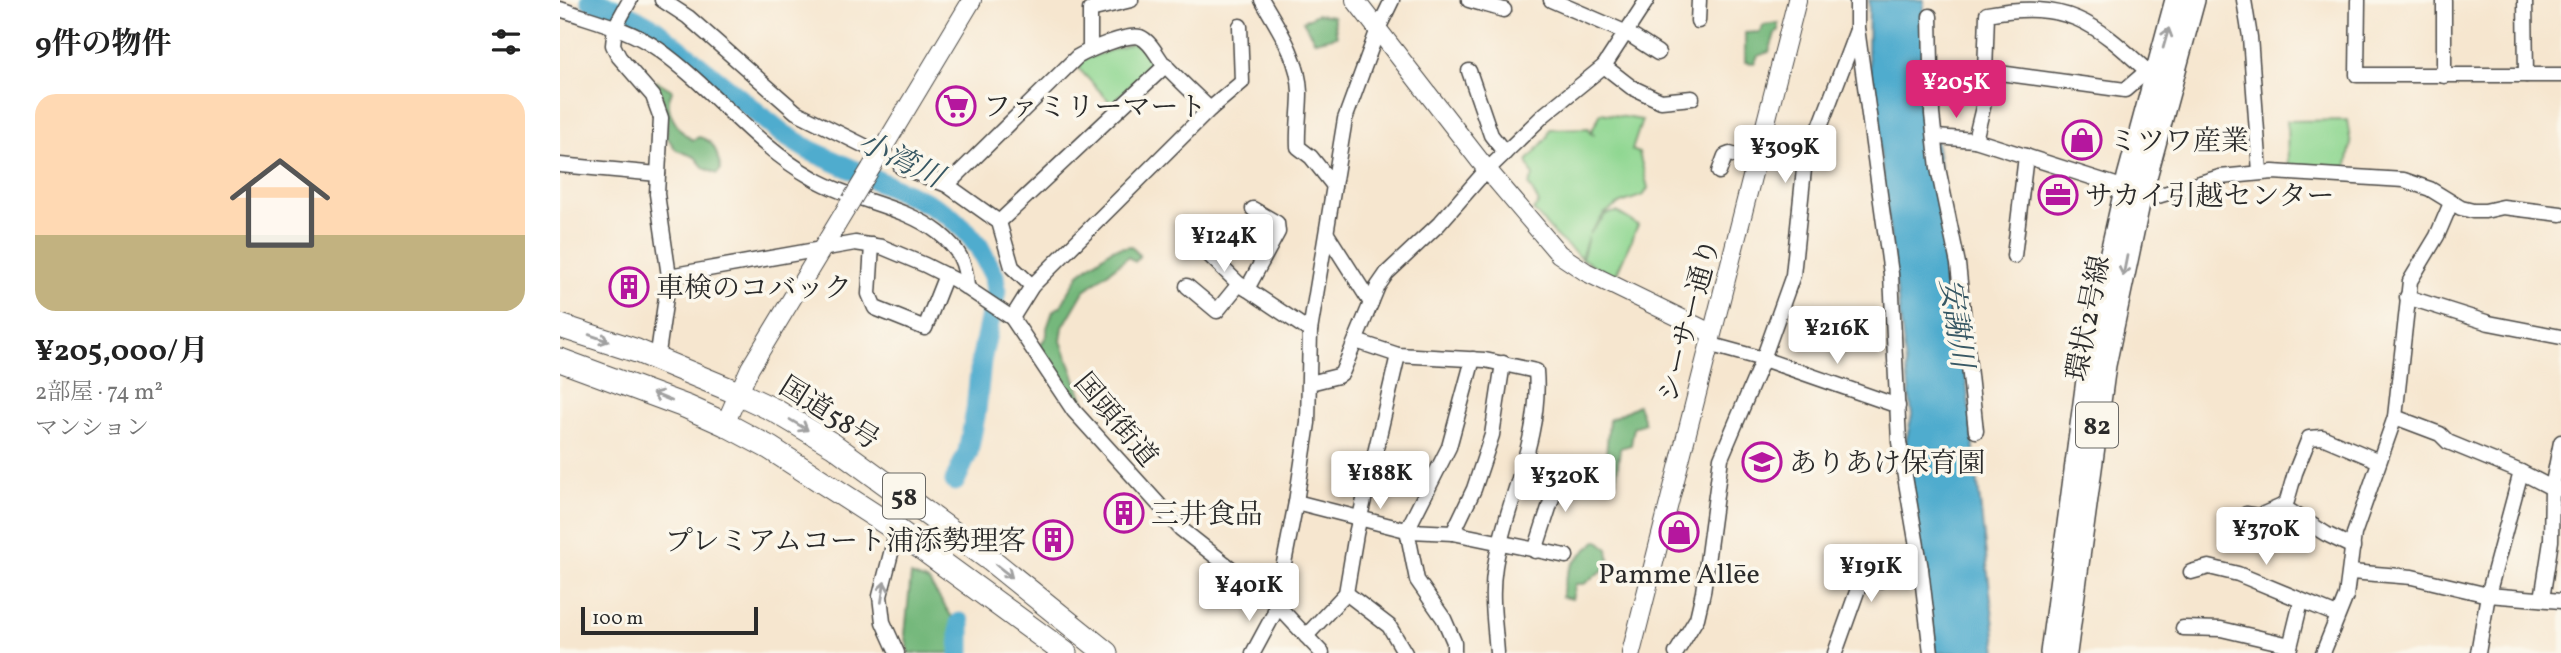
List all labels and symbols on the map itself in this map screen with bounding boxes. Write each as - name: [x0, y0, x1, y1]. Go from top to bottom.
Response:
- one-way arrow: [2160, 28, 2173, 50]
- pin: ¥205K: [1907, 60, 2005, 120]
- supermarket icon: ファミリーマート: [935, 85, 977, 127]
- place label: ファミリーマート: [983, 89, 1206, 128]
- shop icon: ミツワ産業: [2061, 119, 2103, 161]
- water label: 小湾川: [850, 122, 952, 201]
- place label: ミツワ産業: [2109, 123, 2249, 162]
- pin: ¥309K: [1736, 125, 1834, 185]
- office icon: サカイ引越センター: [2037, 174, 2079, 216]
- place label: サカイ引越センター: [2085, 178, 2334, 217]
- pin: ¥124K: [1175, 215, 1273, 274]
- street label: シーサー通り: [1650, 234, 1731, 407]
- street label: 環状2号線: [2058, 252, 2121, 385]
- one-way arrow: [2118, 254, 2132, 277]
- building icon: 車検のコバック: [608, 266, 650, 308]
- place label: 車検のコバック: [656, 270, 852, 309]
- water label: 安謝川: [1928, 276, 1982, 374]
- pin: ¥216K: [1788, 306, 1886, 366]
- one-way arrow: [587, 333, 609, 345]
- street label: 国頭街道: [1064, 365, 1166, 476]
- street label: 国道58号: [771, 368, 886, 460]
- one-way arrow: [652, 390, 673, 403]
- road number: 82: [2076, 402, 2118, 448]
- one-way arrow: [788, 418, 808, 432]
- school or university icon: ありあけ保育園: [1741, 441, 1783, 483]
- place label: ありあけ保育園: [1789, 445, 1985, 484]
- pin: ¥188K: [1331, 452, 1429, 511]
- pin: ¥320K: [1516, 454, 1614, 514]
- road number: 58: [883, 474, 925, 518]
- building icon: 三井食品: [1103, 492, 1145, 534]
- place label: 三井食品: [1151, 496, 1263, 535]
- pin: ¥370K: [2217, 508, 2315, 567]
- shop icon: Pamme Allēe: [1658, 511, 1700, 553]
- building icon: プレミアムコート浦添勢理客: [1032, 519, 1074, 561]
- place label: プレミアムコート浦添勢理客: [665, 523, 1026, 562]
- pin: ¥191K: [1822, 544, 1920, 604]
- place label: Pamme Allēe: [1598, 556, 1760, 595]
- one-way arrow: [994, 563, 1013, 578]
- pin: ¥401K: [1200, 564, 1298, 623]
- one-way arrow: [877, 581, 890, 604]
- scale bar: [581, 604, 758, 636]

